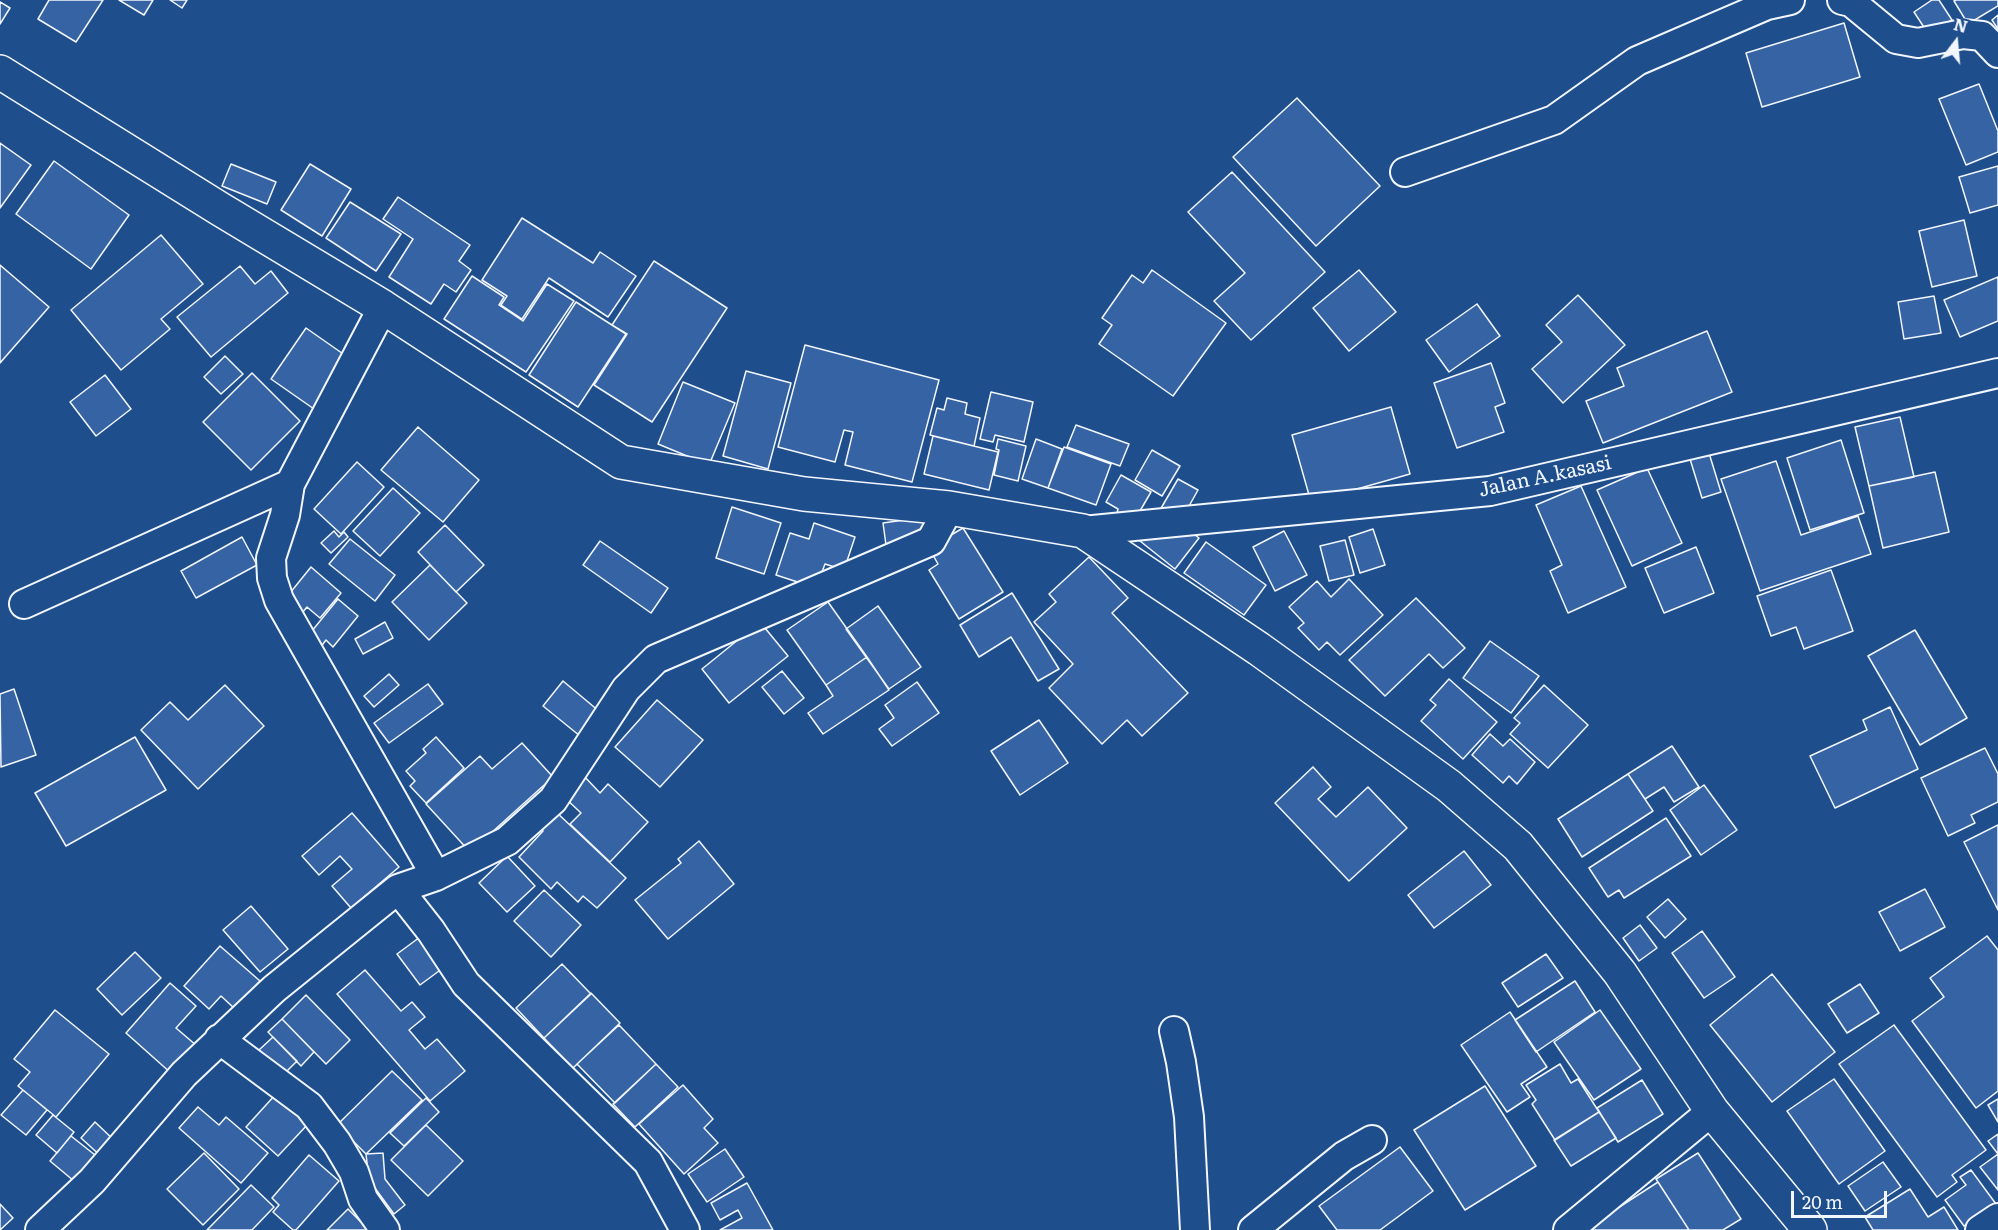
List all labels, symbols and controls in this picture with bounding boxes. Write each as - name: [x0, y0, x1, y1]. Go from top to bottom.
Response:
- text: N: [1951, 11, 1971, 38]
- north arrow: [1926, 12, 1986, 72]
- street label: Jalan A.kasasi: [1476, 451, 1614, 503]
- scale bar: [1794, 1179, 1890, 1217]
- text: 20 m: [1802, 1188, 1843, 1215]

